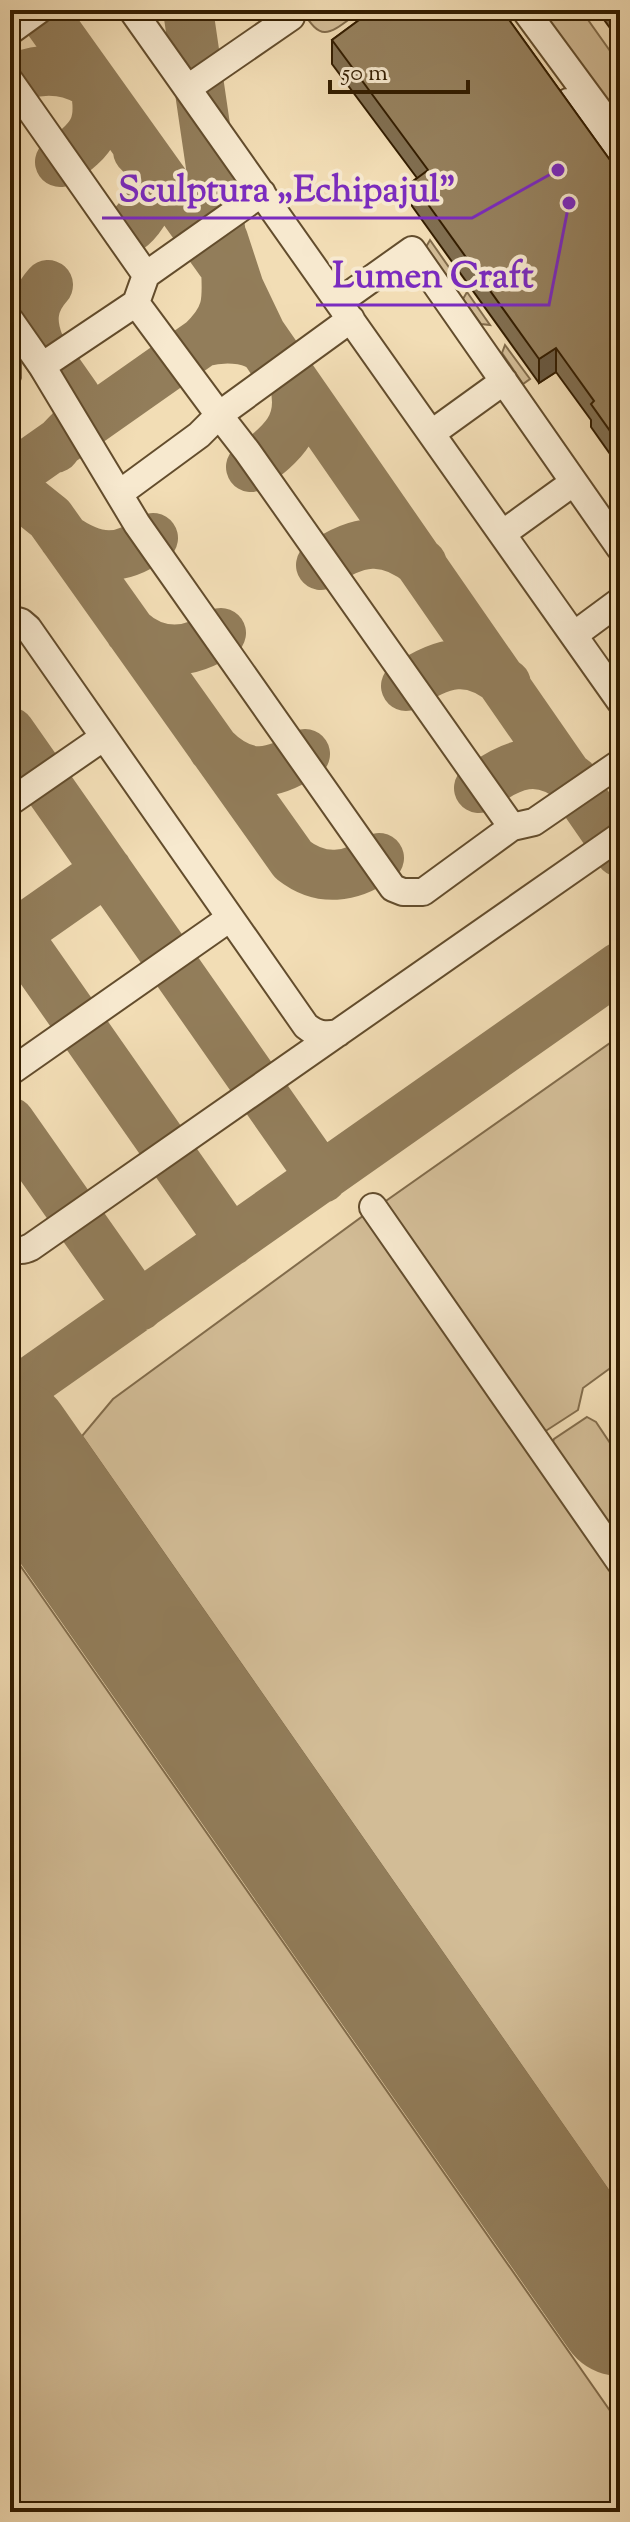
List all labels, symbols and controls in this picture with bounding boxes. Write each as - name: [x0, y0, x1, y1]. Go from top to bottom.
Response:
- scale bar: [330, 44, 468, 94]
- text: 50 m: [340, 57, 388, 91]
- callout: Sculptura „Echipajul”: [102, 158, 472, 218]
- text: Sculptura „Echipajul”: [118, 166, 456, 218]
- callout: Lumen Craft: [316, 245, 549, 305]
- text: Lumen Craft: [333, 252, 534, 304]

